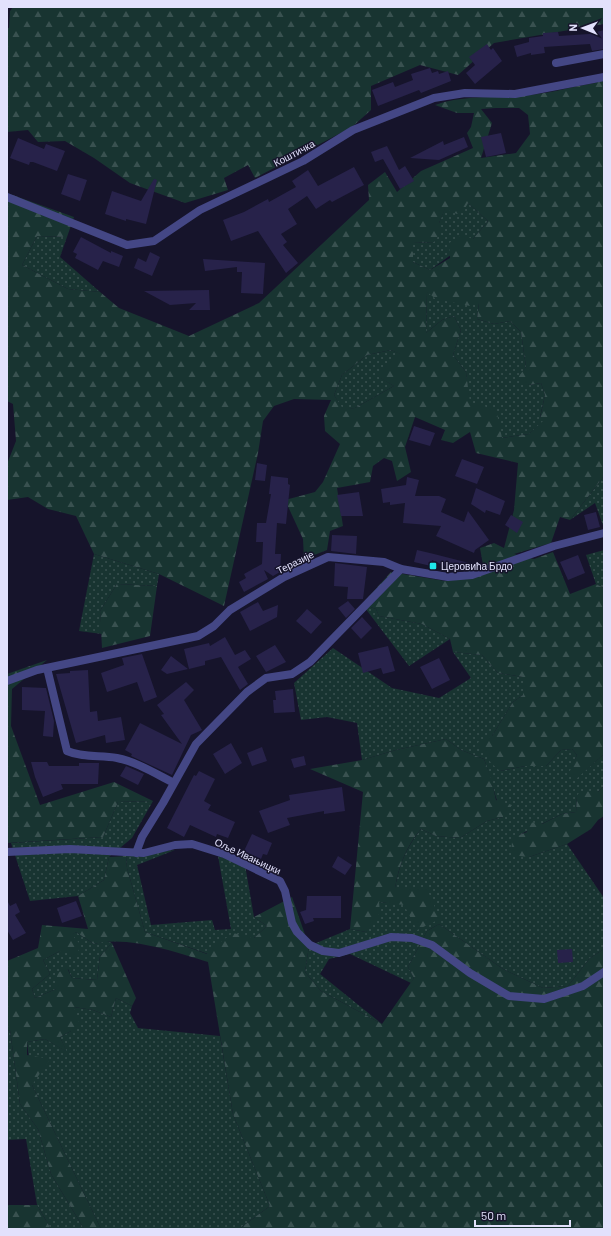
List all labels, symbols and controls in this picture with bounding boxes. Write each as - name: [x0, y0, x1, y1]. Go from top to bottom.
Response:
- north arrow: [563, 8, 603, 48]
- text: N: [566, 24, 579, 32]
- street label: Коштичка: [271, 137, 317, 169]
- street label: Теразије: [274, 548, 316, 576]
- place label: Церовића Брдо: [441, 560, 513, 572]
- marker: Церовића Брдо: [428, 561, 438, 571]
- street label: Оље Ивањицки: [213, 835, 283, 877]
- scale bar: [475, 1202, 570, 1228]
- text: 50 m: [481, 1208, 506, 1222]

